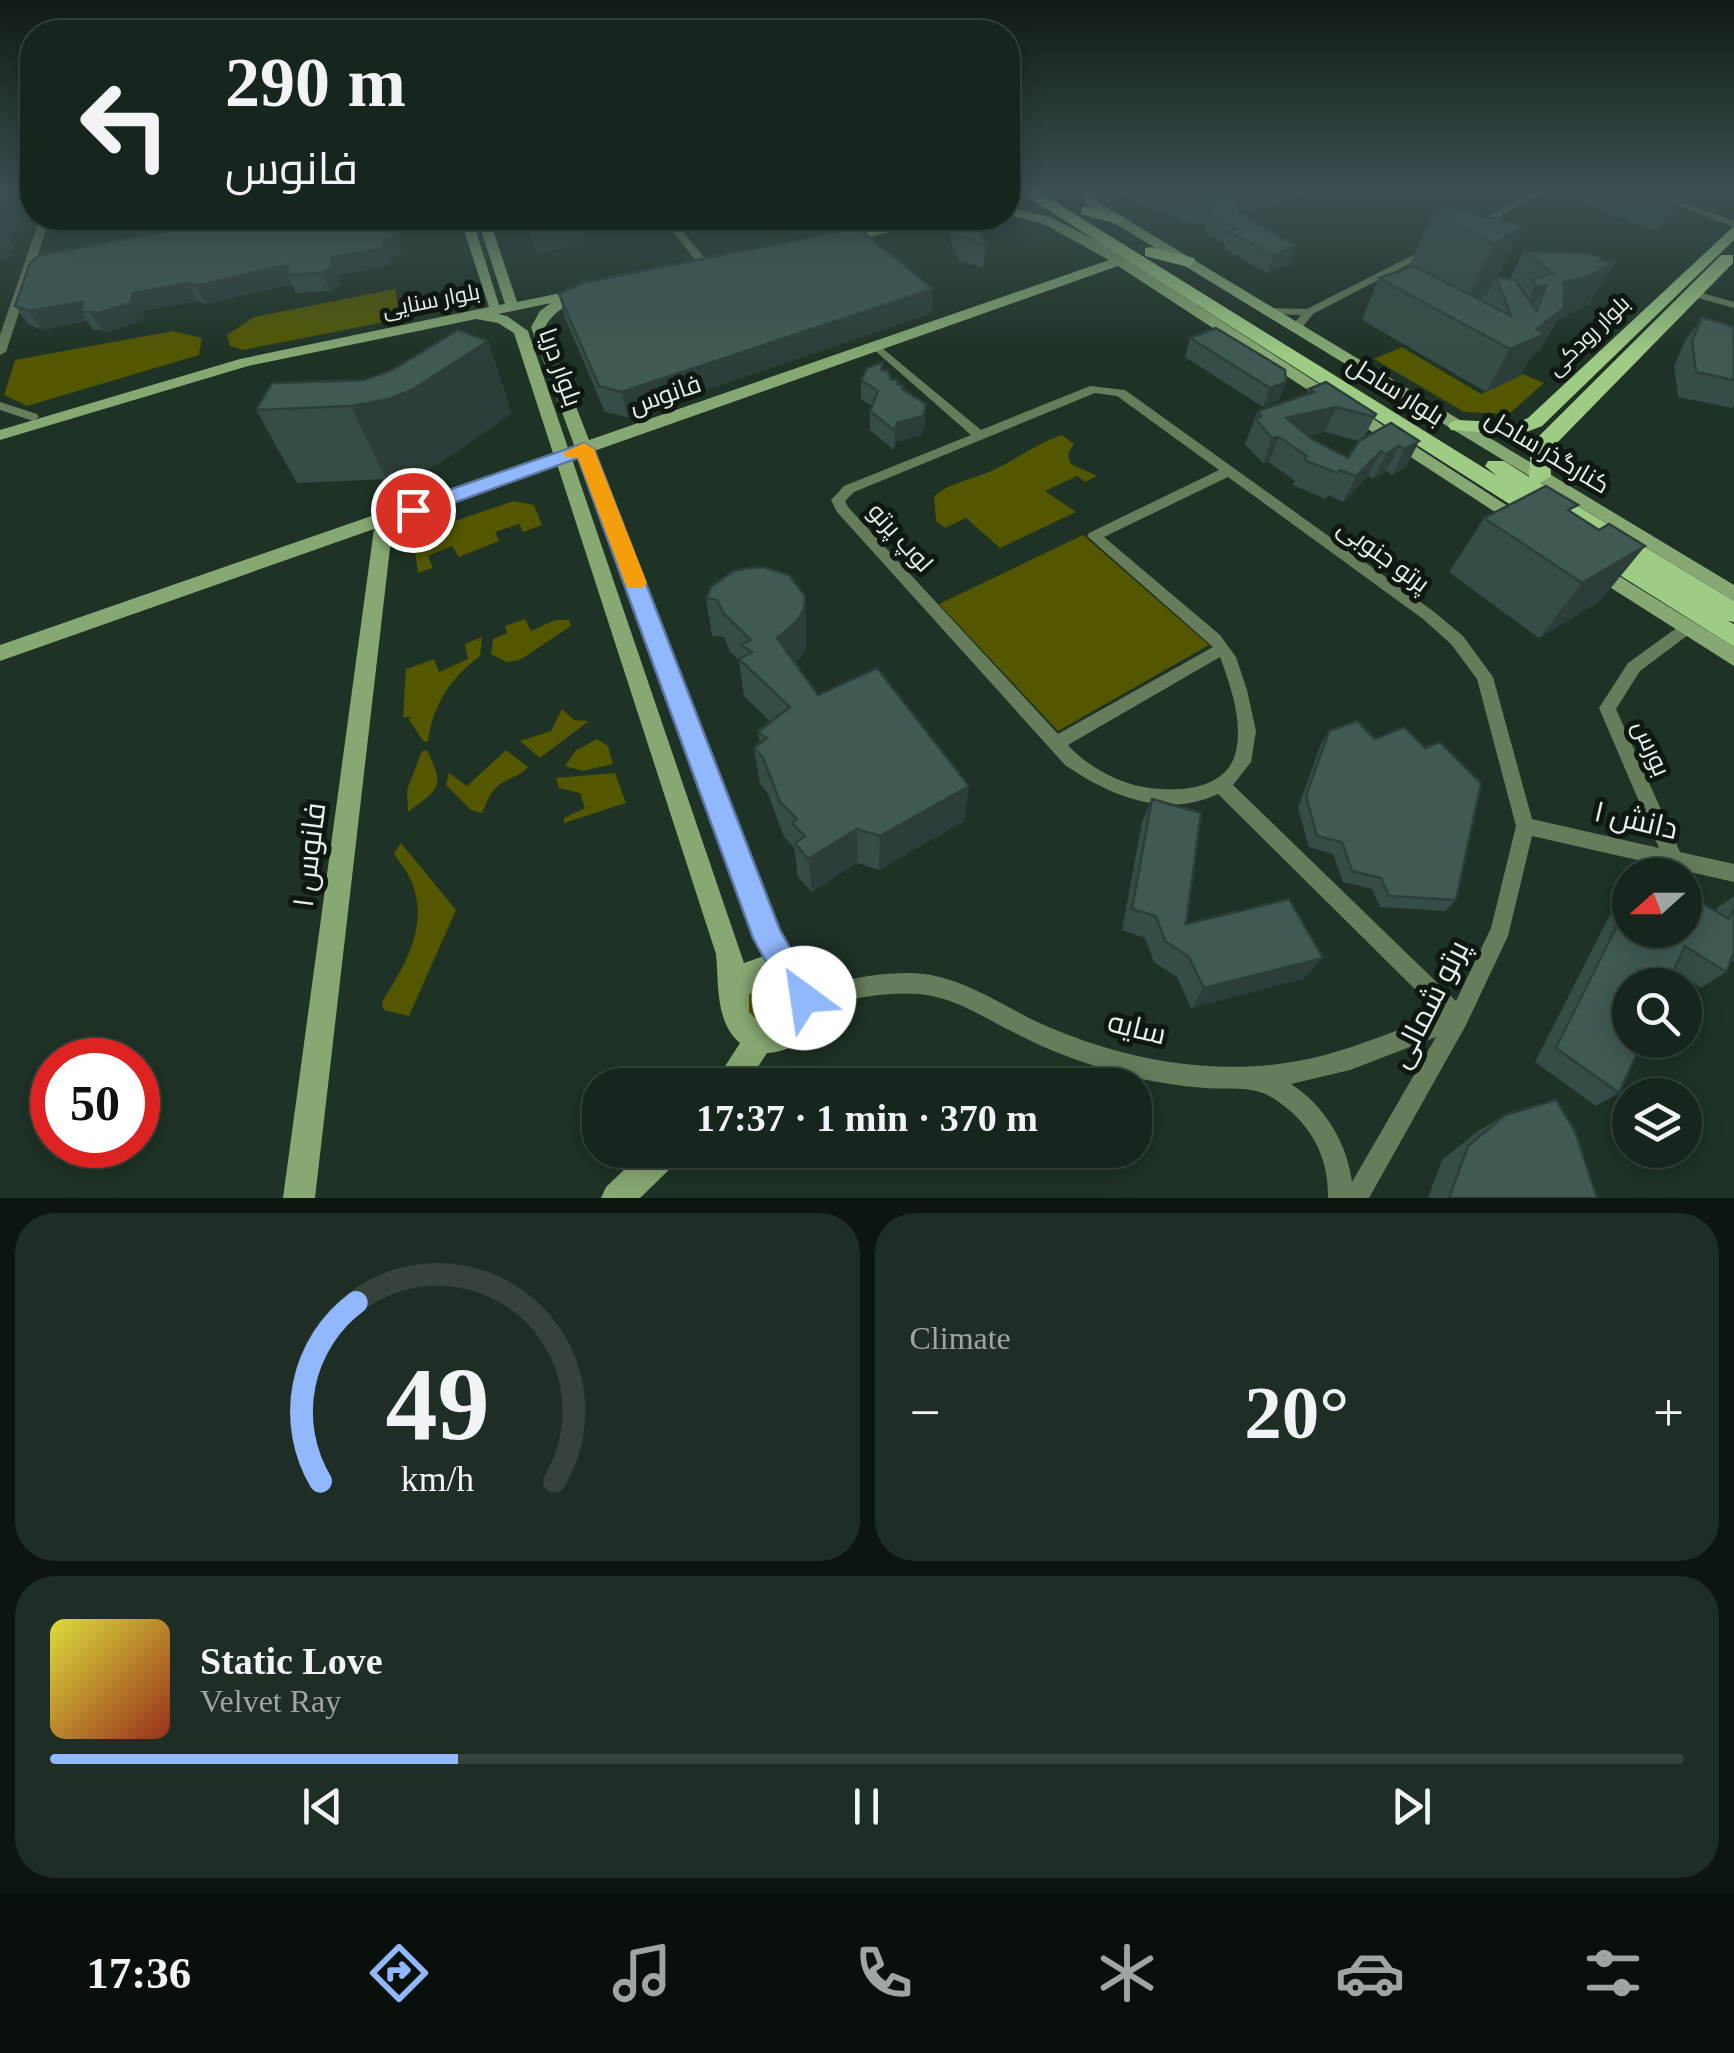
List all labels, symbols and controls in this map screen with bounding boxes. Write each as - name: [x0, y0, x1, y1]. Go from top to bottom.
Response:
- text: 290 m: [225, 44, 406, 121]
- icon: left: [60, 60, 190, 190]
- text: فانوس: [225, 144, 358, 194]
- street label: بلوار سنایی: [380, 279, 482, 323]
- street label: بلوار رودکی: [1542, 290, 1635, 381]
- street label: بلوار دریا: [533, 324, 587, 410]
- street label: بلوار ساحل: [1342, 350, 1449, 431]
- street label: فانوس: [626, 370, 705, 420]
- street label: کنارگذر ساحل: [1481, 404, 1614, 500]
- pin: [371, 468, 456, 553]
- icon: arrive: [386, 483, 441, 538]
- street label: لوپ پرتو: [861, 498, 938, 579]
- street label: پرتو جنوبی: [1331, 513, 1435, 600]
- street label: بورس: [1627, 716, 1676, 781]
- street label: دانش ۱: [1591, 794, 1681, 847]
- street label: فانوس ۱: [286, 801, 333, 910]
- north arrow: [1612, 858, 1702, 948]
- map controls: [1612, 858, 1702, 1168]
- street label: پرتو شمالی: [1382, 935, 1477, 1074]
- position arrow: [752, 946, 856, 1050]
- button: search: [1612, 968, 1702, 1058]
- street label: سایه: [1104, 1004, 1170, 1051]
- speed limit sign: 50: [30, 1038, 160, 1168]
- button: layers: [1612, 1078, 1702, 1168]
- text: 17:37 · 1 min · 370 m: [696, 1097, 1038, 1139]
- text: Climate: [910, 1320, 1011, 1356]
- text: 49: [385, 1346, 489, 1461]
- text: 20°: [1244, 1371, 1349, 1454]
- text: −: [910, 1382, 941, 1443]
- text: +: [1653, 1382, 1684, 1443]
- text: km/h: [401, 1459, 474, 1499]
- text: Static Love: [200, 1640, 383, 1682]
- text: Velvet Ray: [200, 1683, 341, 1719]
- icon: previous: [295, 1779, 350, 1834]
- icon: pause: [839, 1779, 894, 1834]
- icon: next: [1384, 1779, 1439, 1834]
- icon: directions: [364, 1938, 434, 2008]
- icon: music: [607, 1938, 677, 2008]
- icon: phone: [849, 1938, 919, 2008]
- icon: climate: [1092, 1938, 1162, 2008]
- icon: car: [1335, 1938, 1405, 2008]
- icon: filters: [1578, 1938, 1648, 2008]
- text: 17:36: [86, 1948, 191, 1998]

